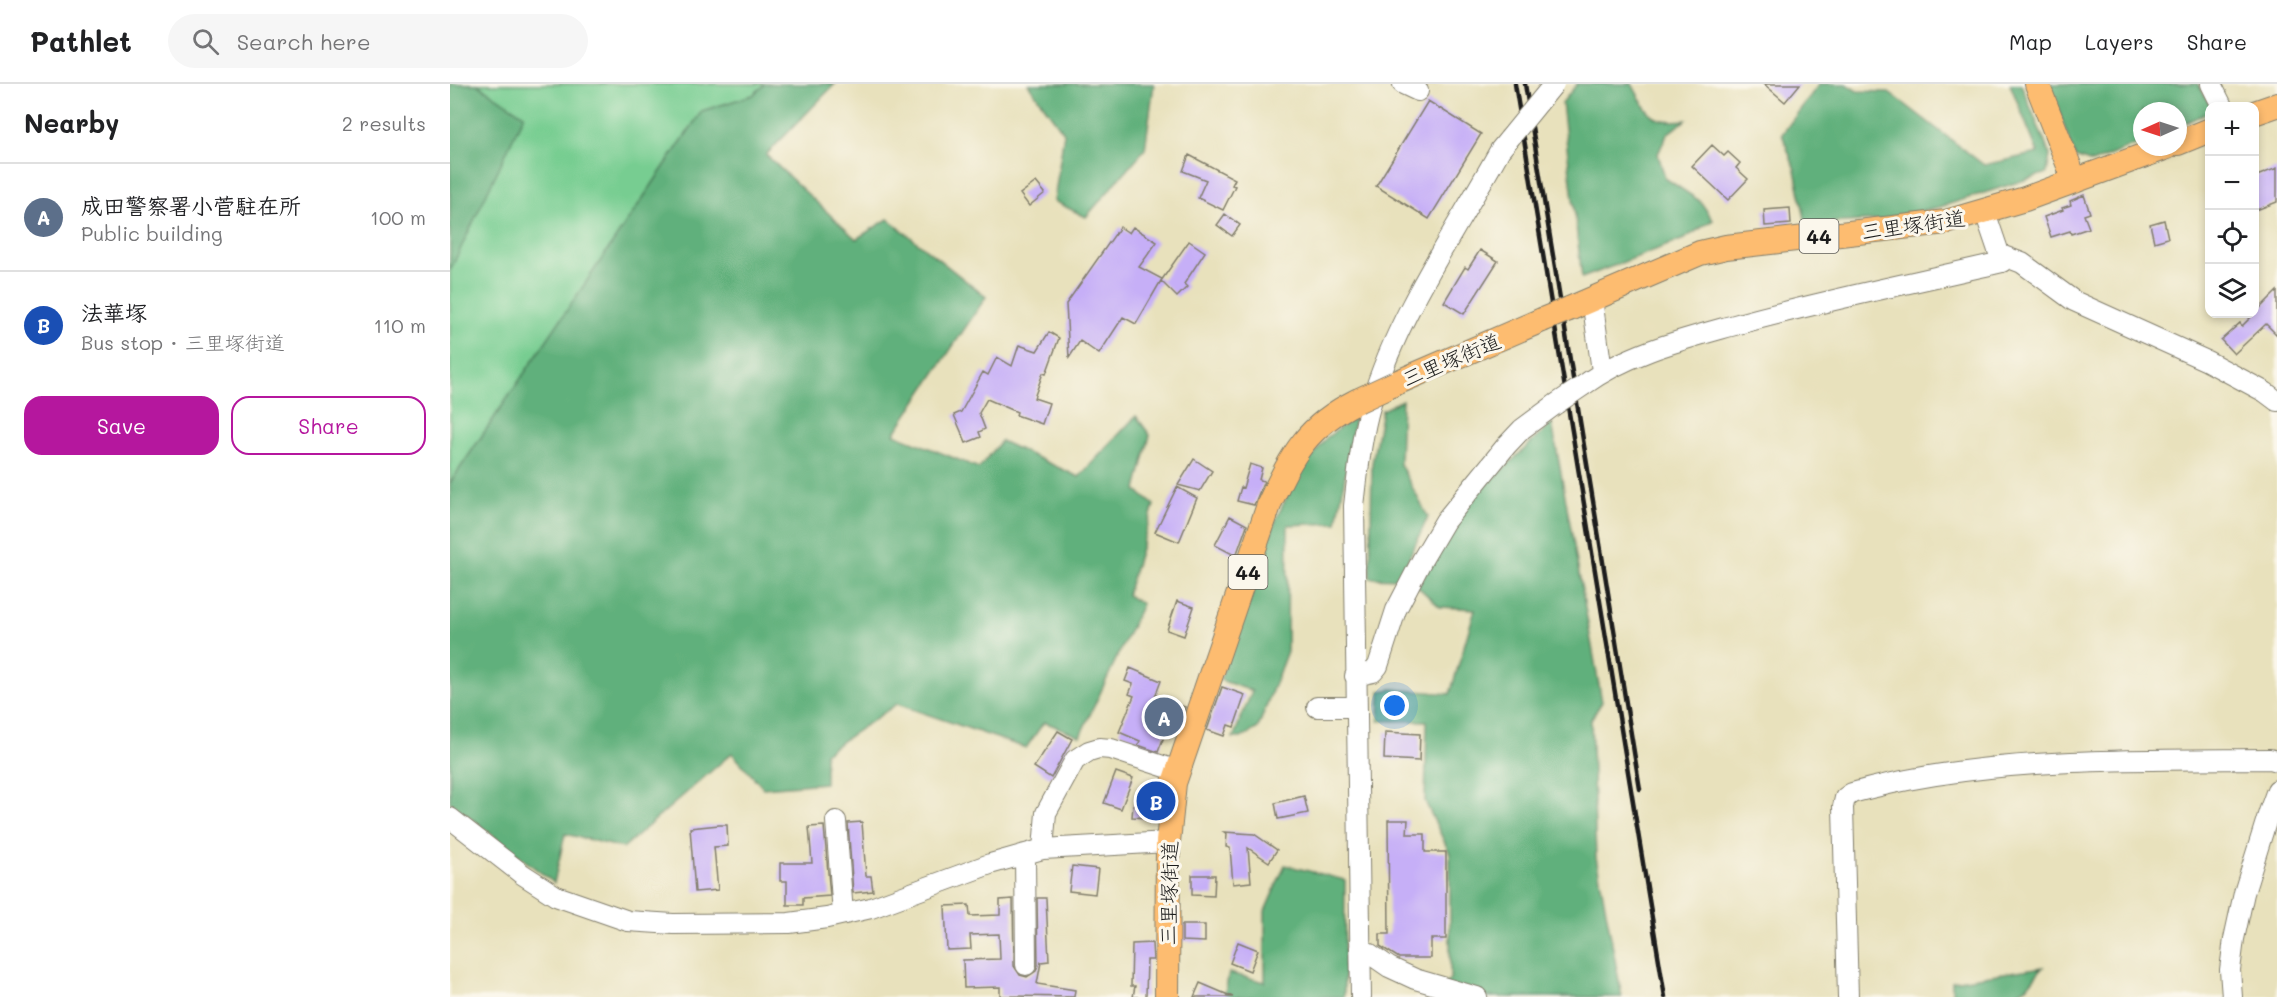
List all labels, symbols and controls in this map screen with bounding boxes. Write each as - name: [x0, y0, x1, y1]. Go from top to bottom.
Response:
- search box: [168, 14, 588, 68]
- text: Pathlet: [30, 23, 132, 59]
- icon: search: [189, 25, 222, 58]
- text: Search here: [237, 27, 371, 56]
- text: Map: [2009, 28, 2052, 55]
- text: Layers: [2085, 28, 2154, 55]
- text: Share: [2187, 28, 2247, 55]
- north arrow: [2133, 102, 2187, 156]
- map controls: [2205, 102, 2259, 318]
- button: +: [2205, 102, 2259, 156]
- text: Nearby: [24, 106, 119, 140]
- text: 2 results: [342, 110, 426, 136]
- button: −: [2205, 156, 2259, 210]
- text: 成田警察署小菅駐在所: [81, 191, 301, 220]
- street label: 三里塚街道: [1859, 203, 1967, 245]
- text: A: [37, 204, 50, 230]
- text: 100 m: [370, 204, 426, 230]
- button: locate: [2205, 210, 2259, 264]
- road number: 44: [1800, 219, 1838, 253]
- text: Public building: [81, 220, 223, 246]
- button: layers: [2205, 264, 2259, 318]
- text: 法華塚: [81, 298, 147, 327]
- text: B: [37, 312, 50, 338]
- text: 110 m: [373, 312, 426, 338]
- street label: 三里塚街道: [1397, 326, 1505, 392]
- text: Bus stop · 三里塚街道: [81, 329, 285, 355]
- button: Save: [24, 396, 219, 455]
- button: Share: [231, 396, 426, 455]
- road number: 44: [1228, 555, 1268, 589]
- your location: [1380, 691, 1409, 720]
- pin: A: [1144, 694, 1184, 740]
- pin: B: [1136, 778, 1176, 824]
- street label: 三里塚街道: [1154, 840, 1182, 946]

